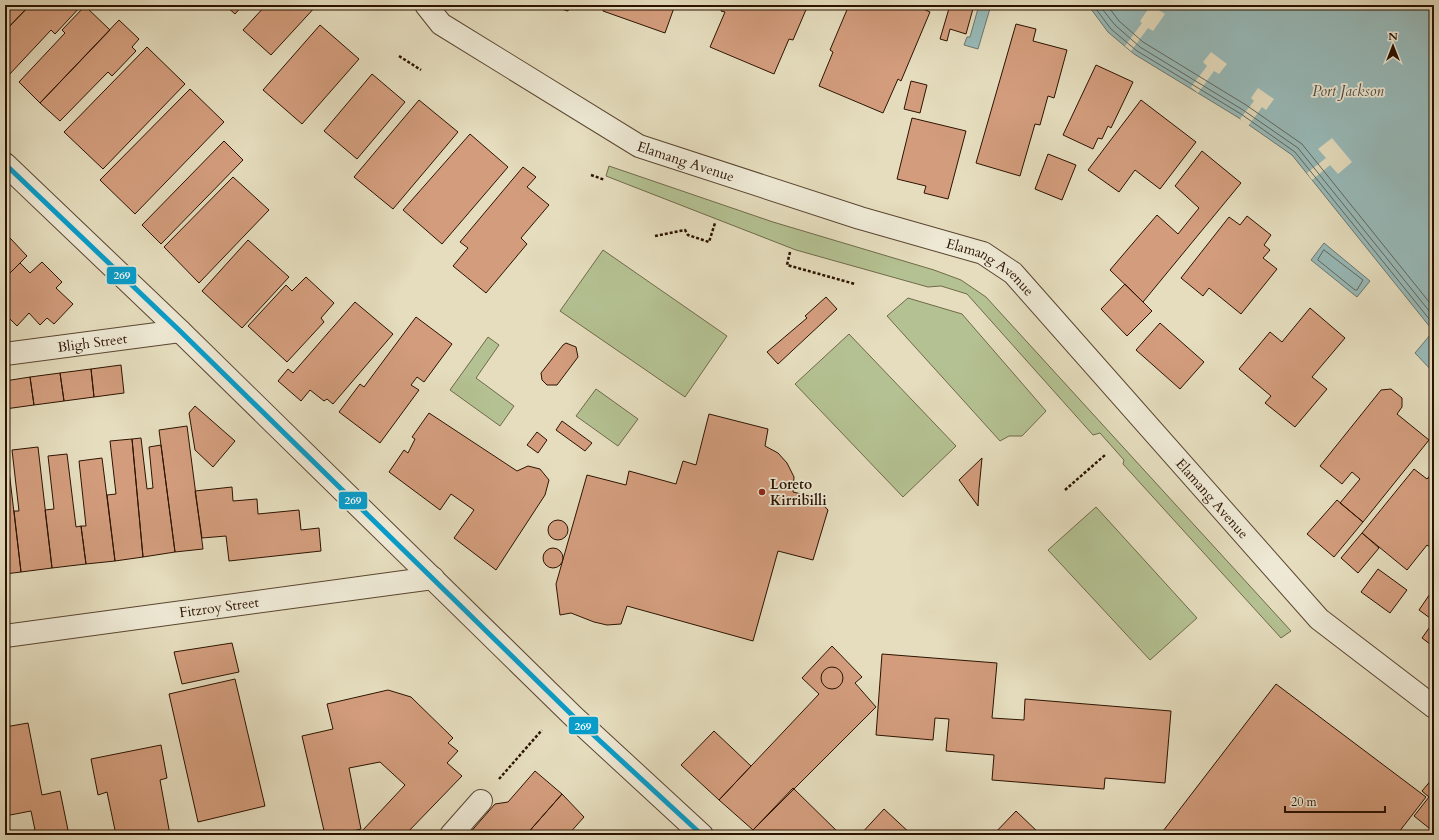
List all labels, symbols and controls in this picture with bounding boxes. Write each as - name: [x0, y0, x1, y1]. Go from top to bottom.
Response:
- north arrow: [1373, 26, 1413, 66]
- text: N: [1388, 29, 1398, 44]
- water label: Port Jackson: [1312, 81, 1384, 101]
- street label: Elamang Avenue: [635, 137, 737, 186]
- street label: Elamang Avenue: [944, 234, 1038, 300]
- line badge: 269: [106, 266, 137, 285]
- text: 269: [114, 268, 131, 283]
- street label: Bligh Street: [56, 329, 129, 357]
- street label: Elamang Avenue: [1171, 454, 1253, 543]
- place label: Loreto Kirribilli: [770, 475, 827, 510]
- marker: Loreto Kirribilli: [757, 487, 767, 497]
- line badge: 269: [338, 491, 368, 510]
- text: 269: [345, 493, 362, 508]
- street label: Fitzroy Street: [178, 593, 261, 622]
- line badge: 269: [568, 716, 599, 735]
- text: 269: [575, 719, 592, 734]
- scale bar: [1285, 788, 1385, 814]
- text: 20 m: [1291, 794, 1318, 810]

